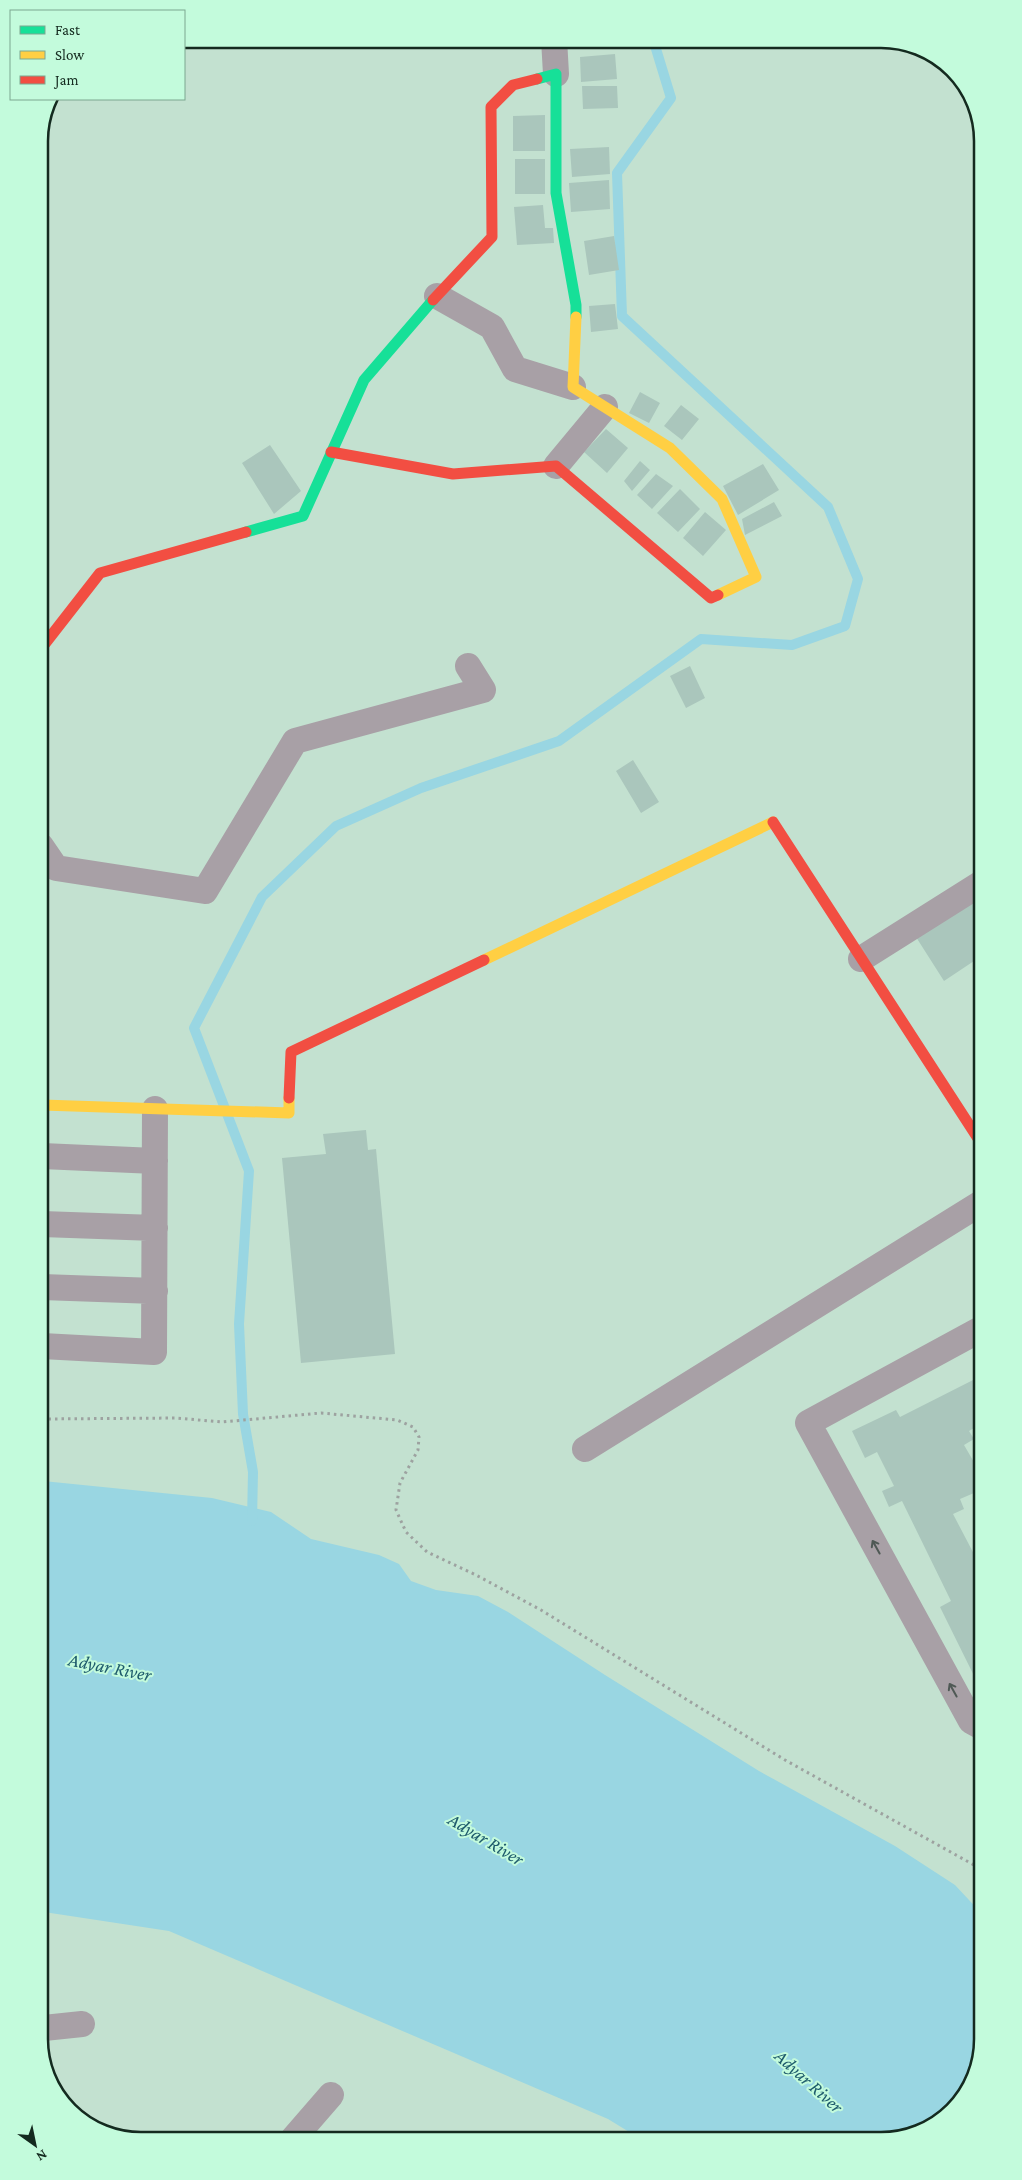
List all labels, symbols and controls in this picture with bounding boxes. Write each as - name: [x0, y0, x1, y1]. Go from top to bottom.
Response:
- legend: [10, 10, 185, 100]
- text: Fast: [55, 22, 81, 38]
- text: Slow: [55, 47, 85, 63]
- text: Jam: [53, 72, 78, 89]
- one-way arrow: [870, 1541, 880, 1555]
- water label: Adyar River: [66, 1648, 155, 1686]
- one-way arrow: [948, 1683, 958, 1697]
- water label: Adyar River: [444, 1808, 529, 1870]
- water label: Adyar River: [770, 2044, 848, 2118]
- north arrow: [10, 2120, 60, 2170]
- text: N: [33, 2147, 50, 2165]

